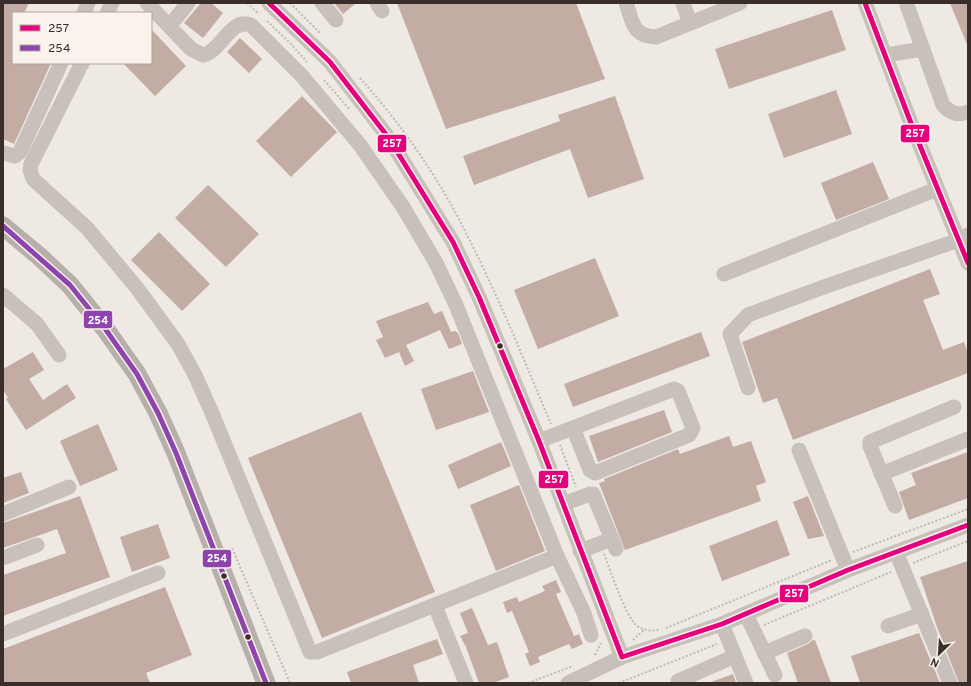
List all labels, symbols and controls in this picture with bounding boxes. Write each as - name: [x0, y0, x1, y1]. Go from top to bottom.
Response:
- legend: [12, 12, 152, 64]
- text: 257: [48, 21, 69, 37]
- text: 254: [48, 41, 71, 57]
- line badge: 257: [900, 124, 930, 143]
- text: 257: [905, 127, 925, 141]
- line badge: 257: [377, 134, 407, 153]
- text: 257: [382, 137, 402, 151]
- line badge: 254: [83, 310, 113, 329]
- text: 254: [88, 314, 108, 328]
- unlabelled marker: [495, 341, 505, 351]
- line badge: 257: [538, 470, 569, 489]
- text: 257: [544, 473, 564, 487]
- line badge: 254: [202, 549, 232, 568]
- text: 254: [207, 552, 227, 566]
- unlabelled marker: [219, 571, 229, 581]
- line badge: 257: [779, 584, 809, 603]
- text: 257: [784, 587, 804, 601]
- unlabelled marker: [243, 632, 253, 642]
- north arrow: [919, 634, 959, 674]
- text: N: [929, 654, 942, 670]

